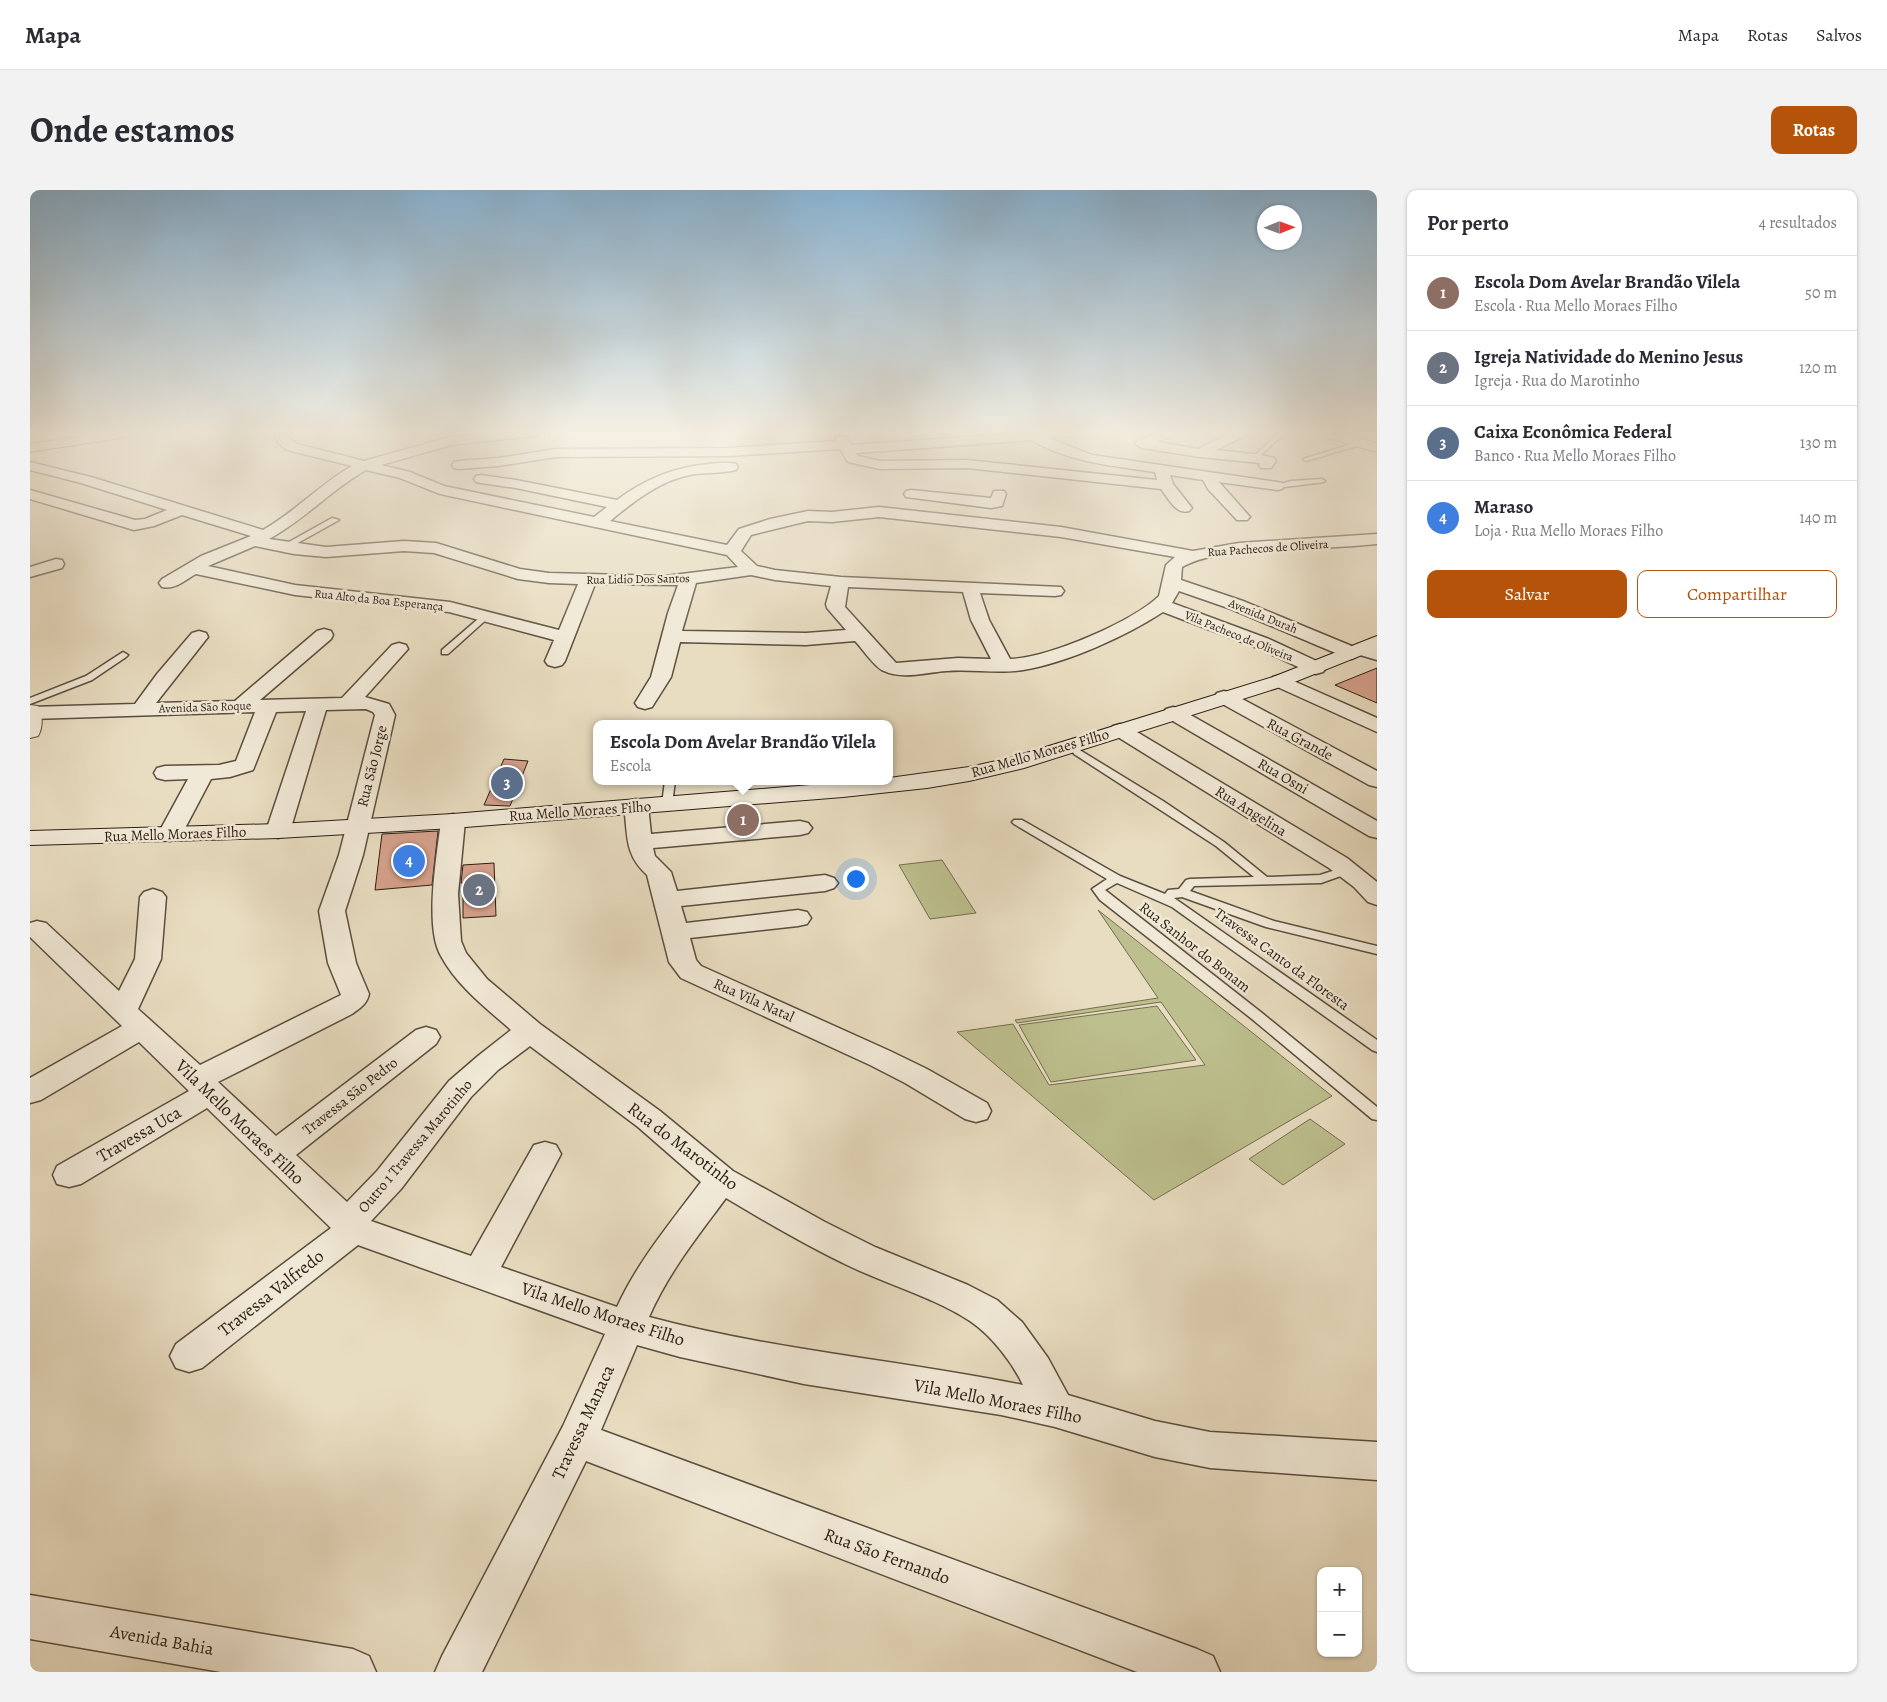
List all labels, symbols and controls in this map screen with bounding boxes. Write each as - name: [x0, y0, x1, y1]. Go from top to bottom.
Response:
- text: Mapa: [25, 19, 81, 51]
- text: Mapa: [1678, 23, 1719, 47]
- text: Rotas: [1747, 23, 1788, 47]
- text: Salvos: [1816, 23, 1862, 47]
- text: Onde estamos: [30, 106, 235, 154]
- button: Rotas: [1771, 106, 1857, 154]
- north arrow: [1257, 205, 1302, 250]
- text: Por perto: [1427, 209, 1509, 237]
- text: 4 resultados: [1759, 212, 1837, 234]
- text: Escola Dom Avelar Brandão Vilela: [1474, 269, 1740, 295]
- text: 1: [1440, 282, 1446, 304]
- text: 50 m: [1805, 282, 1837, 304]
- text: Escola · Rua Mello Moraes Filho: [1474, 295, 1677, 317]
- text: Igreja Natividade do Menino Jesus: [1474, 344, 1743, 370]
- text: 2: [1439, 357, 1447, 379]
- text: 120 m: [1799, 357, 1837, 379]
- text: Igreja · Rua do Marotinho: [1474, 370, 1640, 392]
- text: Caixa Econômica Federal: [1474, 419, 1672, 445]
- text: 3: [1440, 432, 1446, 454]
- text: 130 m: [1800, 432, 1837, 454]
- text: Banco · Rua Mello Moraes Filho: [1474, 445, 1676, 467]
- text: Maraso: [1474, 494, 1533, 520]
- text: 4: [1439, 507, 1447, 529]
- text: 140 m: [1799, 507, 1837, 529]
- text: Loja · Rua Mello Moraes Filho: [1474, 520, 1663, 542]
- street label: Rua Pachecos de Oliveira: [1207, 536, 1329, 560]
- street label: Rua Lidio Dos Santos: [586, 570, 690, 588]
- button: Salvar: [1427, 570, 1627, 618]
- button: Compartilhar: [1637, 570, 1837, 618]
- street label: Rua Alto da Boa Esperança: [314, 585, 445, 615]
- street label: Avenida Durah: [1225, 595, 1300, 637]
- street label: Vila Pacheco de Oliveira: [1181, 606, 1296, 665]
- street label: Avenida São Roque: [157, 697, 252, 717]
- street label: Rua Grande: [1263, 713, 1337, 765]
- popup: [593, 720, 893, 785]
- street label: Rua São Jorge: [352, 723, 392, 809]
- street label: Rua Mello Moraes Filho: [969, 724, 1111, 782]
- text: Escola Dom Avelar Brandão Vilela: [610, 729, 876, 755]
- street label: Rua Osni: [1254, 753, 1312, 799]
- text: Escola: [610, 755, 652, 777]
- pin: 3: [491, 764, 523, 802]
- street label: Rua Angelina: [1211, 781, 1291, 841]
- street label: Rua Mello Moraes Filho: [508, 796, 652, 826]
- pin: 1: [727, 801, 759, 839]
- street label: Rua Mello Moraes Filho: [103, 822, 247, 846]
- pin: 4: [393, 842, 425, 880]
- your location: [843, 866, 869, 892]
- pin: 2: [463, 871, 495, 909]
- street label: Rua Sanhor do Bonam: [1135, 897, 1255, 997]
- street label: Travessa Canto da Floresta: [1210, 903, 1354, 1015]
- street label: Rua Vila Natal: [711, 973, 798, 1027]
- street label: Travessa São Pedro: [298, 1052, 402, 1140]
- street label: Vila Mello Moraes Filho: [170, 1053, 310, 1190]
- street label: Outro 1 Travessa Marotinho: [353, 1075, 477, 1217]
- street label: Rua do Marotinho: [623, 1096, 743, 1196]
- street label: Travessa Uca: [92, 1100, 186, 1168]
- street label: Travessa Valfredo: [213, 1244, 329, 1342]
- street label: Vila Mello Moraes Filho: [517, 1276, 688, 1352]
- street label: Travessa Manaca: [546, 1360, 620, 1483]
- street label: Vila Mello Moraes Filho: [911, 1373, 1084, 1429]
- street label: Rua São Fernando: [821, 1522, 953, 1590]
- map controls: [1317, 1567, 1362, 1657]
- button: +: [1317, 1567, 1362, 1612]
- button: −: [1317, 1612, 1362, 1657]
- street label: Avenida Bahia: [107, 1619, 216, 1661]

